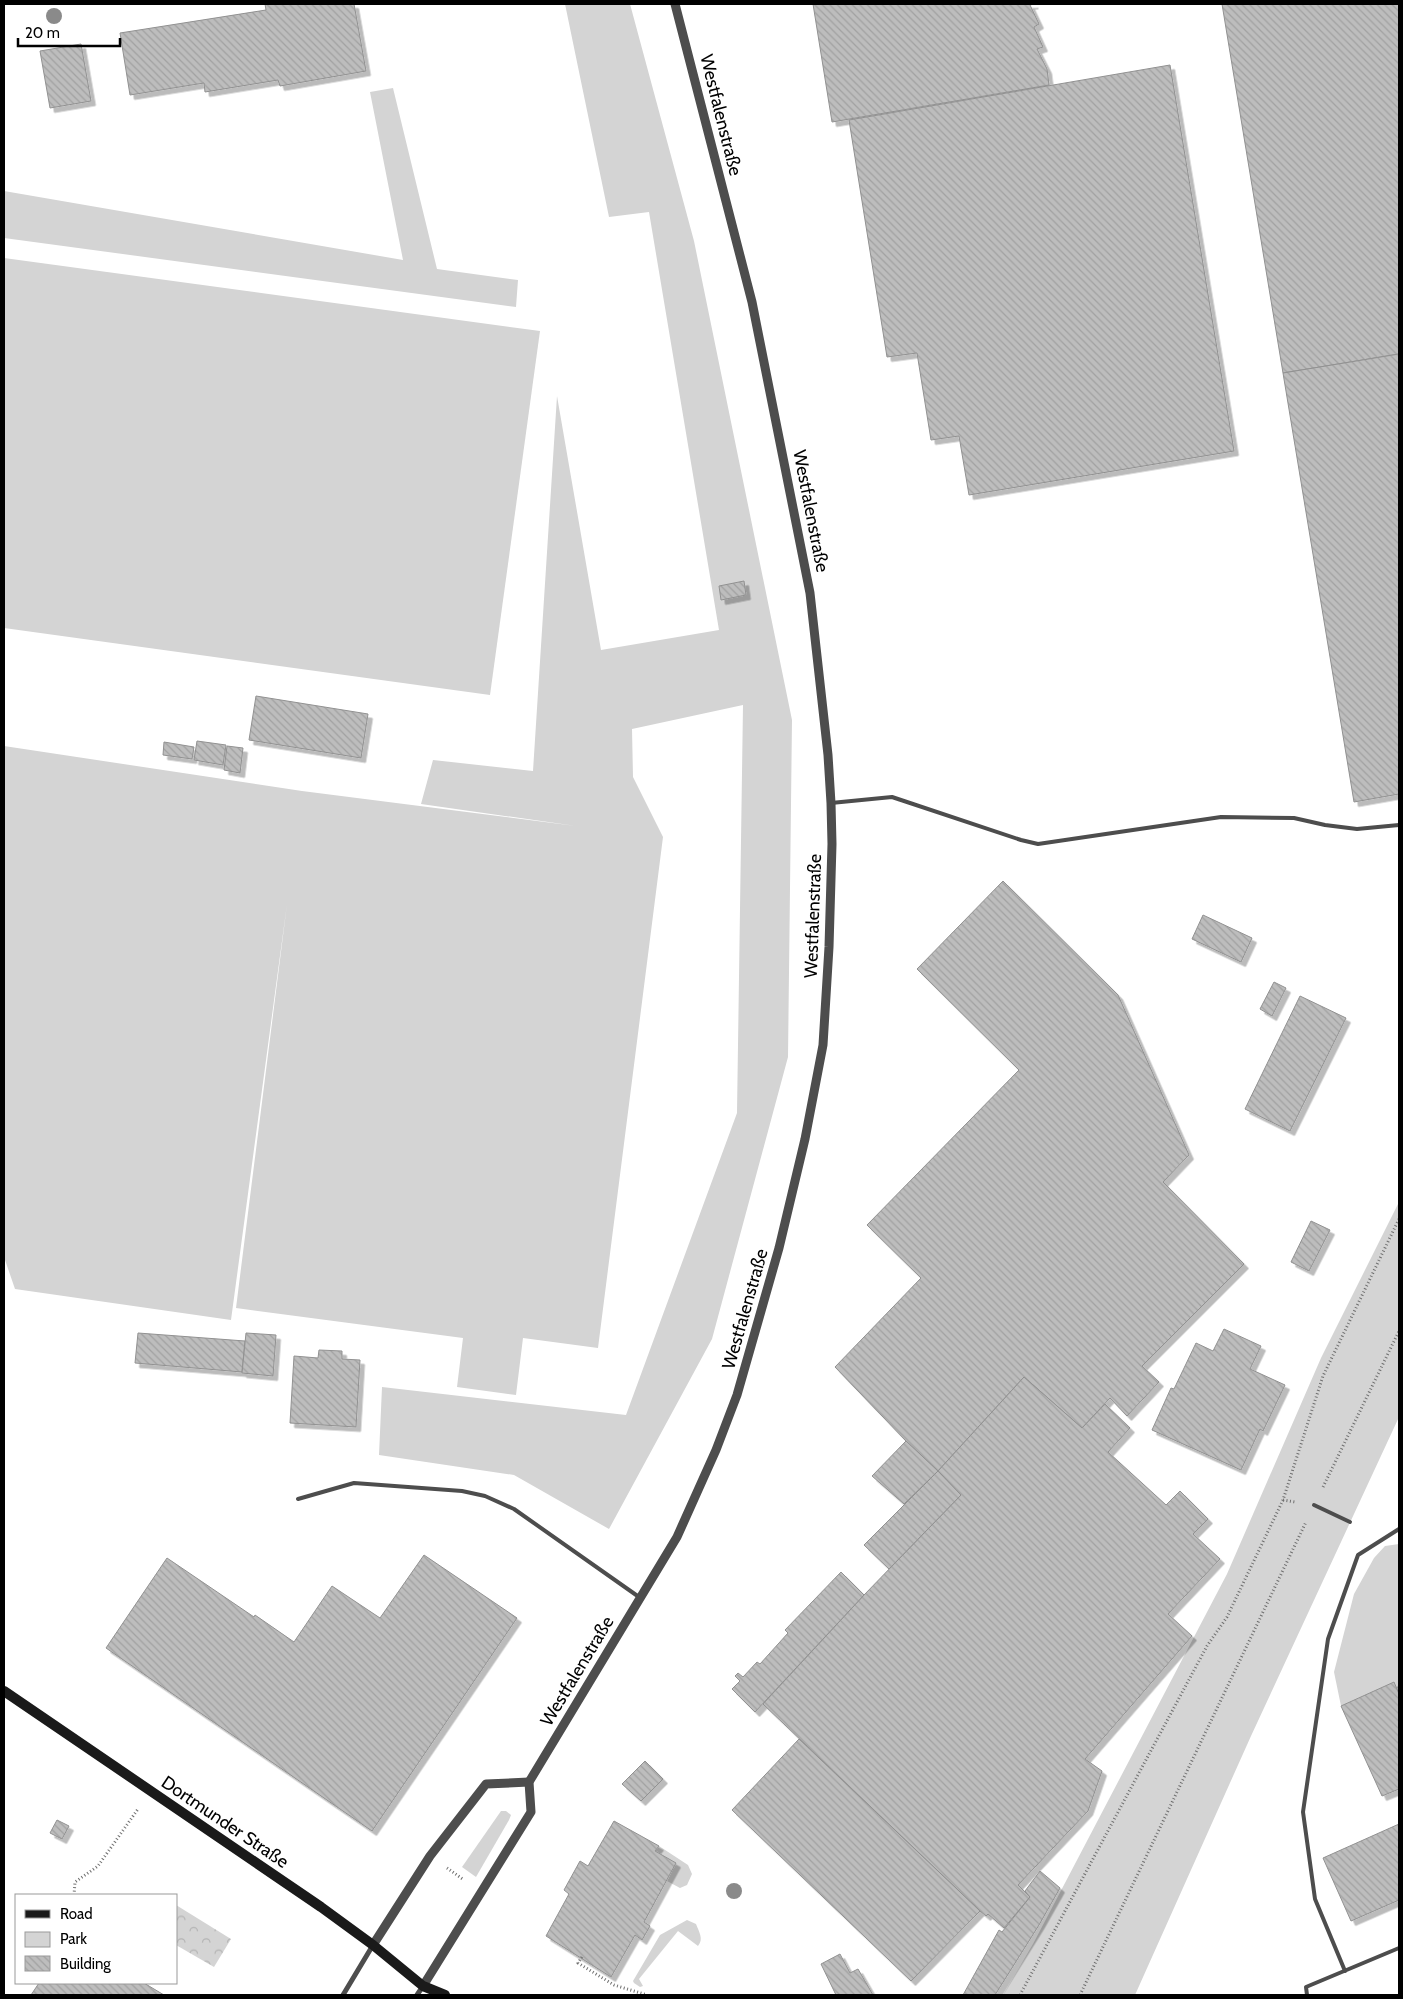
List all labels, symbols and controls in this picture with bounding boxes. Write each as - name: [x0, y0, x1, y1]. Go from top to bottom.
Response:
- scale bar: [18, 15, 120, 47]
- text: 20 m: [25, 24, 60, 42]
- street label: Westfalenstraße: [695, 52, 747, 178]
- street label: Westfalenstraße: [788, 448, 834, 574]
- street label: Westfalenstraße: [800, 854, 826, 978]
- street label: Westfalenstraße: [717, 1246, 773, 1372]
- street label: Westfalenstraße: [536, 1612, 618, 1730]
- street label: Dortmunder Straße: [157, 1771, 293, 1873]
- legend: [15, 1894, 178, 1984]
- text: Road: [60, 1905, 93, 1923]
- text: Park: [60, 1930, 87, 1948]
- text: Building: [60, 1955, 111, 1973]

